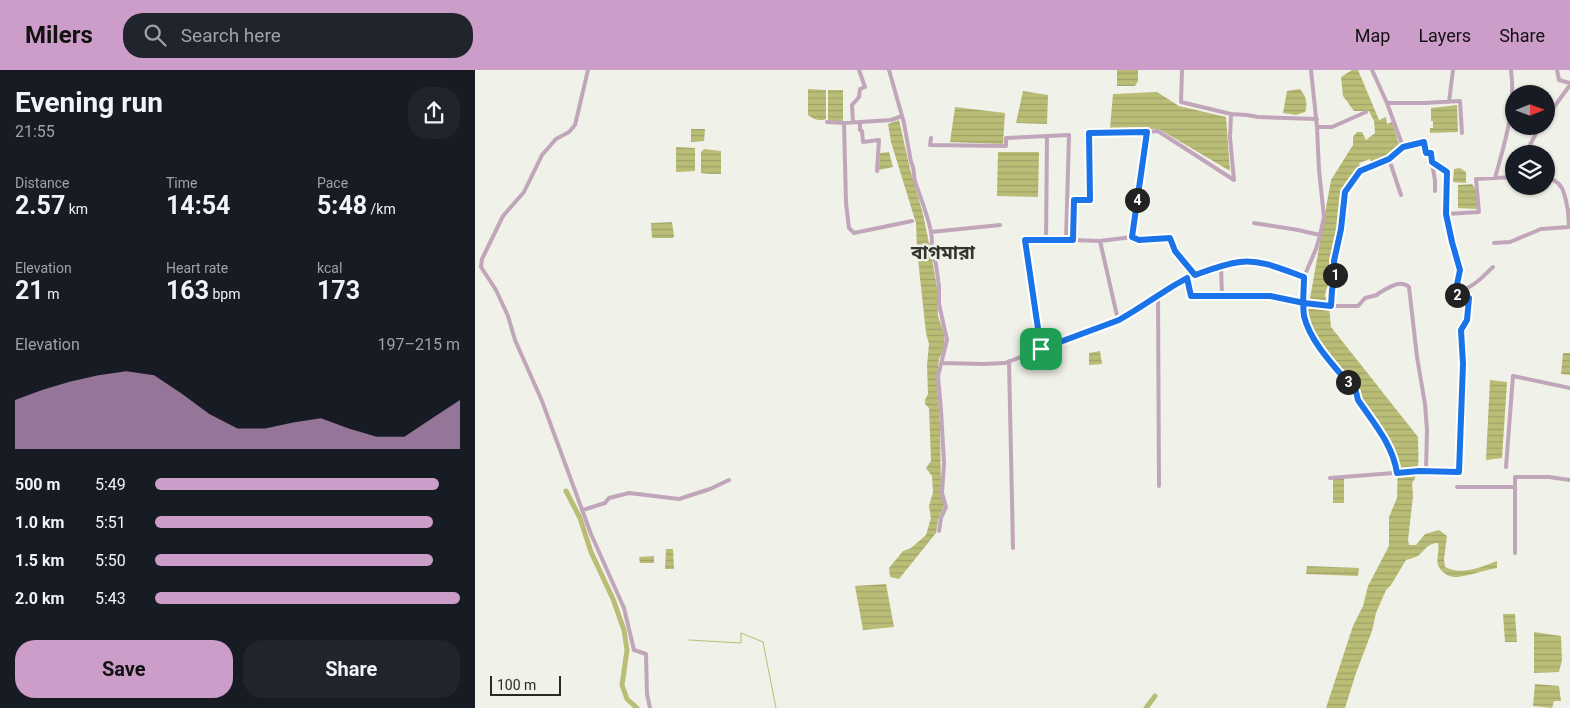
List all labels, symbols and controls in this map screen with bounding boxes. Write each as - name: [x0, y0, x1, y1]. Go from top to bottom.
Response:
- search box: [123, 13, 473, 58]
- text: Milers: [25, 21, 93, 49]
- icon: search: [141, 21, 169, 49]
- text: Search here: [181, 24, 281, 47]
- text: Map: [1355, 25, 1390, 46]
- text: Layers: [1418, 25, 1471, 46]
- text: Share: [1499, 25, 1545, 46]
- north arrow: [1505, 85, 1555, 135]
- map controls: [1505, 85, 1555, 195]
- text: Evening run: [15, 86, 163, 119]
- button: share: [408, 87, 460, 139]
- text: 21:55: [15, 122, 55, 141]
- button: layers: [1505, 145, 1555, 195]
- text: Distance: [15, 175, 70, 191]
- text: Time: [166, 175, 197, 191]
- text: Pace: [317, 175, 348, 191]
- pin: 4: [1125, 188, 1149, 212]
- text: 2.57: [15, 191, 65, 220]
- text: 14:54: [166, 191, 230, 220]
- text: 5:48: [317, 191, 367, 220]
- text: 4: [1133, 192, 1142, 208]
- text: km: [65, 201, 88, 217]
- text: /km: [367, 201, 396, 217]
- district label: বাগমারা: [910, 241, 976, 264]
- text: Elevation: [15, 260, 72, 276]
- text: Heart rate: [166, 260, 228, 276]
- text: kcal: [317, 260, 342, 276]
- pin: 1: [1323, 262, 1347, 288]
- text: 1: [1331, 267, 1340, 283]
- text: 21: [15, 276, 44, 305]
- text: 163: [166, 276, 209, 305]
- text: 173: [317, 276, 360, 305]
- pin: 2: [1445, 282, 1469, 308]
- text: m: [44, 286, 59, 302]
- text: bpm: [209, 286, 241, 302]
- text: 2: [1453, 287, 1462, 303]
- pin: [1020, 328, 1062, 370]
- text: Elevation: [15, 335, 80, 354]
- text: 197–215 m: [378, 335, 460, 354]
- icon: arrive: [1027, 335, 1055, 363]
- pin: 3: [1335, 370, 1361, 394]
- text: 3: [1344, 374, 1353, 390]
- text: 500 m: [15, 475, 60, 494]
- text: 5:49: [95, 475, 126, 494]
- text: 1.0 km: [15, 513, 64, 532]
- text: 5:51: [95, 513, 126, 532]
- text: 1.5 km: [15, 551, 64, 570]
- text: 5:50: [95, 551, 126, 570]
- text: 2.0 km: [15, 589, 64, 608]
- text: 5:43: [95, 589, 126, 608]
- button: Save: [15, 640, 233, 698]
- button: Share: [243, 640, 460, 698]
- scale bar: [490, 673, 561, 696]
- text: 100 m: [497, 677, 536, 693]

